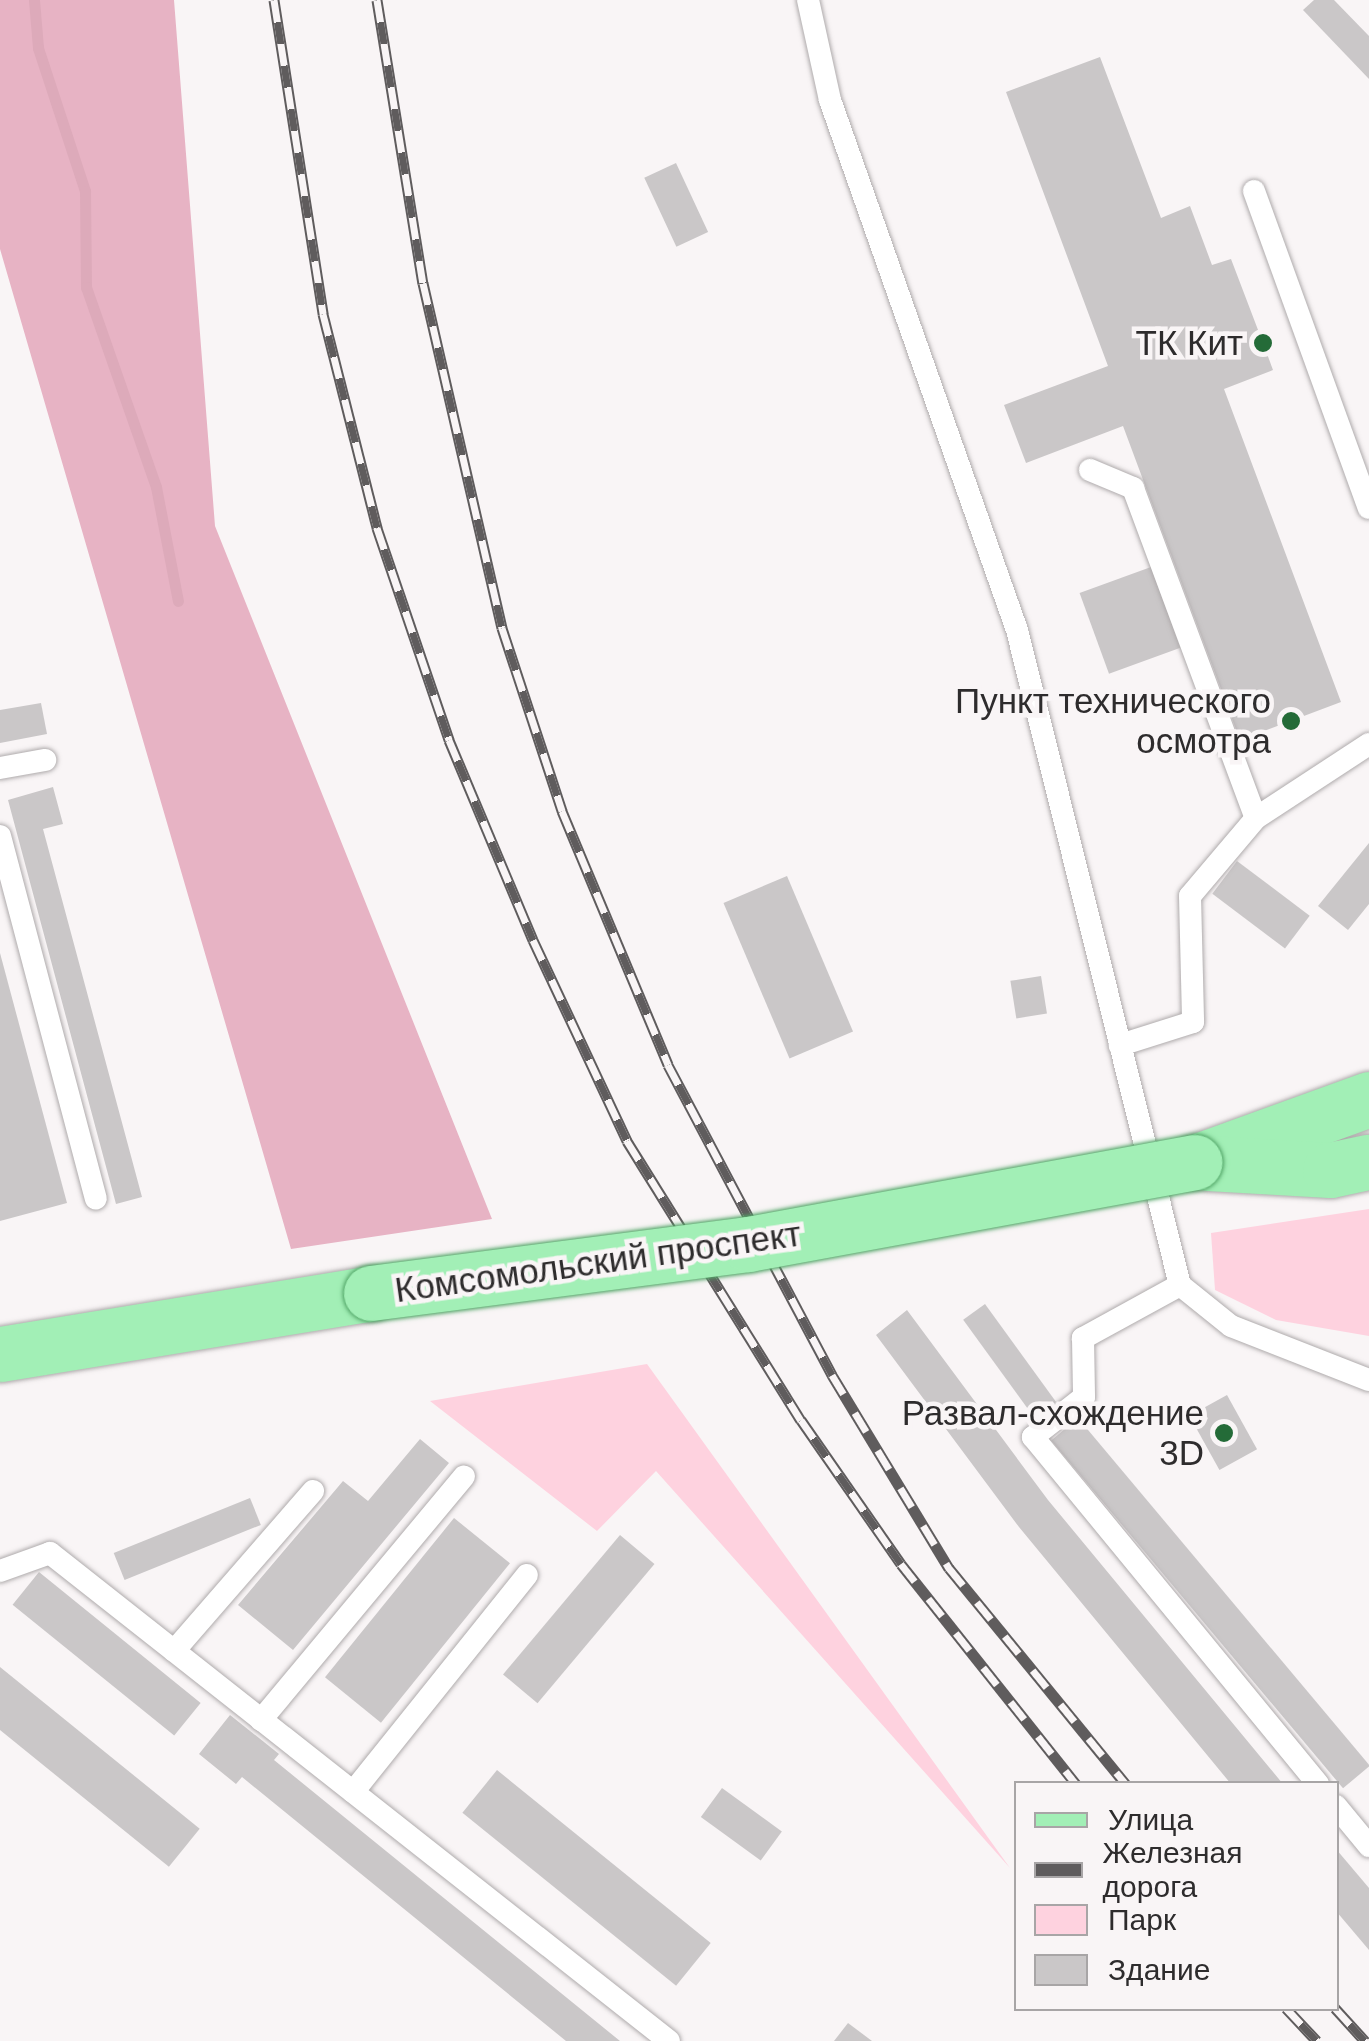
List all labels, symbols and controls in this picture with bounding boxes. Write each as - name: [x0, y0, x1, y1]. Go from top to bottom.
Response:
- place label: ТК Кит: [1136, 322, 1243, 364]
- marker: ТК Кит: [1252, 332, 1274, 354]
- place label: Пункт технического осмотра: [955, 680, 1271, 762]
- marker: Пункт технического осмотра: [1280, 710, 1302, 732]
- street label: Комсомольский проспект: [392, 1213, 804, 1311]
- place label: Развал-схождение 3D: [902, 1392, 1204, 1474]
- marker: Развал-схождение 3D: [1213, 1422, 1235, 1444]
- legend: [1014, 1781, 1339, 2011]
- text: Улица: [1108, 1803, 1193, 1836]
- text: Железная дорога: [1103, 1836, 1242, 1903]
- text: Парк: [1108, 1903, 1176, 1936]
- text: Здание: [1108, 1953, 1210, 1986]

